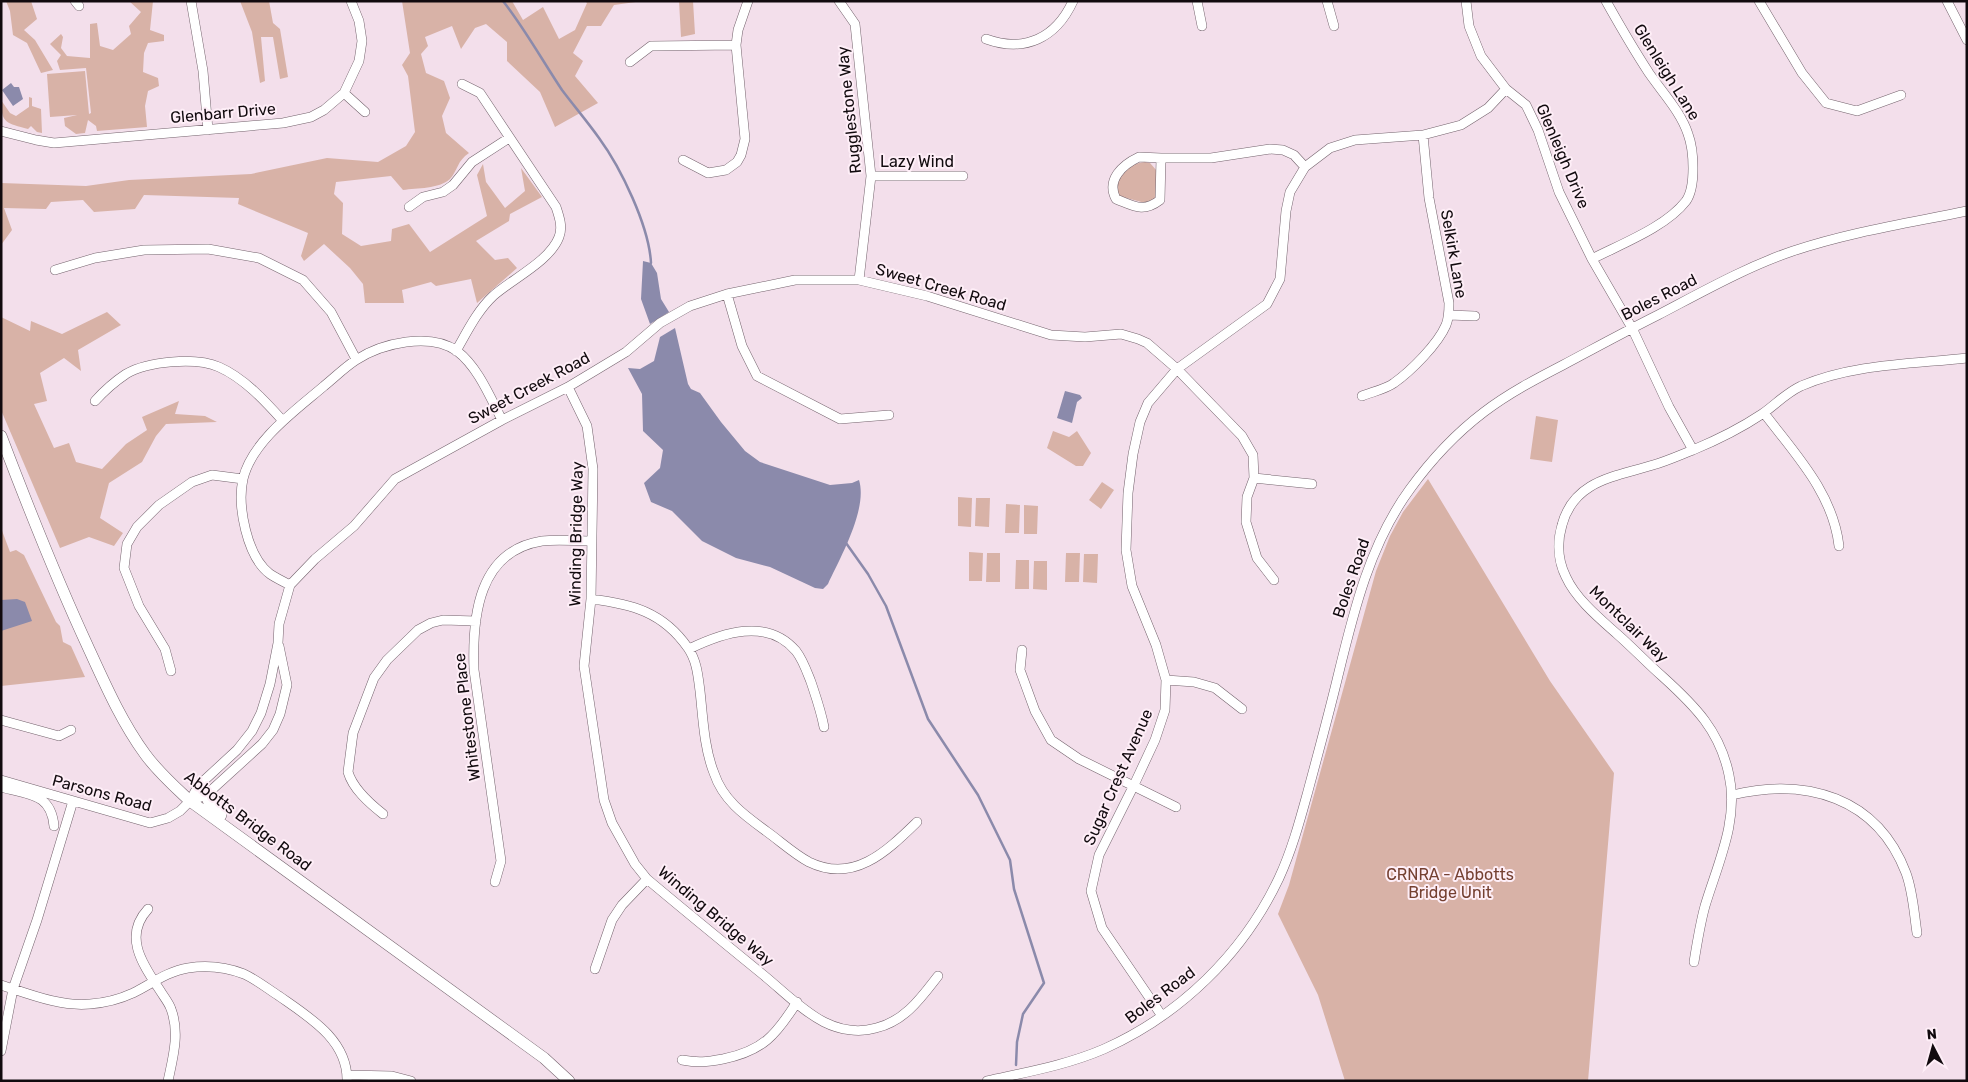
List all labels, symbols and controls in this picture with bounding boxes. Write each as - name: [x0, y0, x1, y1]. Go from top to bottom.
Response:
- street label: Glenleigh Lane: [1630, 20, 1704, 124]
- street label: Rugglestone Way: [833, 45, 865, 175]
- street label: Glenbarr Drive: [169, 99, 277, 127]
- street label: Glenleigh Drive: [1532, 101, 1594, 211]
- street label: Lazy Wind: [880, 152, 954, 171]
- street label: Selkirk Lane: [1437, 208, 1471, 300]
- street label: Sweet Creek Road: [873, 259, 1009, 315]
- street label: Boles Road: [1618, 270, 1700, 324]
- street label: Sweet Creek Road: [465, 348, 593, 428]
- street label: Winding Bridge Way: [565, 461, 587, 607]
- street label: Boles Road: [1329, 536, 1373, 620]
- street label: Montclair Way: [1586, 582, 1673, 667]
- street label: Whitestone Place: [450, 652, 484, 782]
- street label: Sugar Crest Avenue: [1079, 706, 1157, 848]
- street label: Abbotts Bridge Road: [181, 767, 315, 875]
- street label: Parsons Road: [50, 771, 154, 815]
- street label: Winding Bridge Way: [654, 862, 778, 970]
- park label: CRNRA - Abbotts Bridge Unit: [1386, 865, 1514, 902]
- street label: Boles Road: [1121, 963, 1199, 1027]
- north arrow: [1908, 1022, 1958, 1072]
- text: N: [1926, 1026, 1938, 1044]

